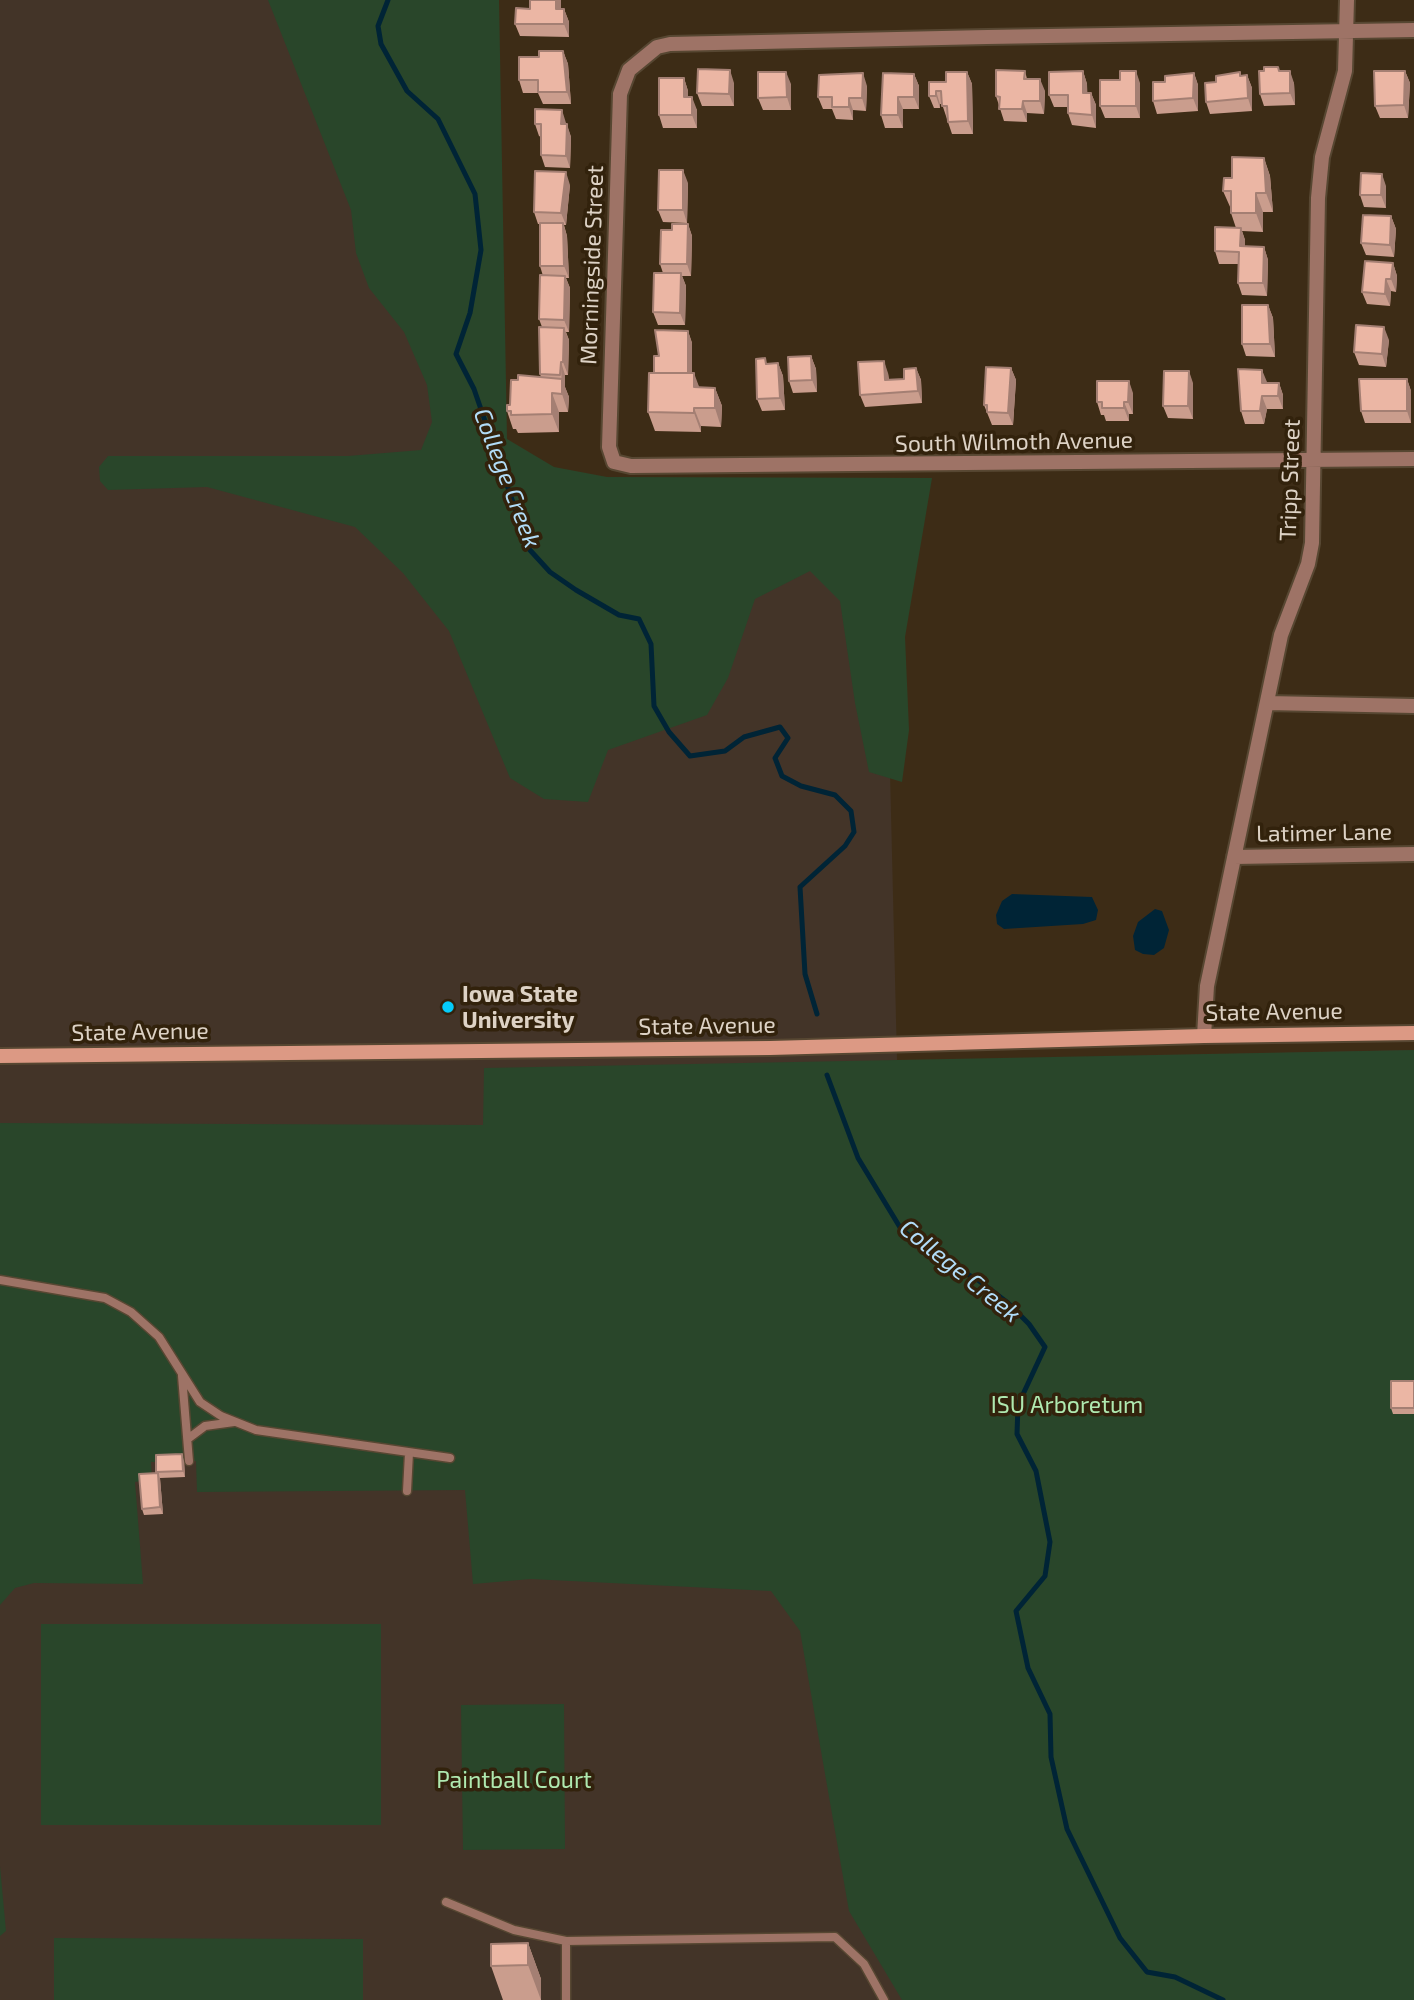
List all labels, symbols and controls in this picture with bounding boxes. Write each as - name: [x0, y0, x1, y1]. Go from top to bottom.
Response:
- street label: Morningside Street: [575, 165, 609, 365]
- water label: College Creek: [467, 404, 547, 552]
- street label: Tripp Street: [1274, 419, 1306, 541]
- street label: South Wilmoth Avenue: [895, 426, 1133, 458]
- street label: Latimer Lane: [1256, 818, 1392, 848]
- place label: Iowa State University: [462, 980, 578, 1034]
- street label: State Avenue: [1205, 997, 1343, 1027]
- marker: Iowa State University: [440, 999, 456, 1015]
- street label: State Avenue: [638, 1011, 776, 1041]
- street label: State Avenue: [71, 1017, 209, 1047]
- water label: College Creek: [894, 1213, 1026, 1329]
- park label: ISU Arboretum: [991, 1391, 1143, 1419]
- park label: Paintball Court: [436, 1766, 592, 1794]

